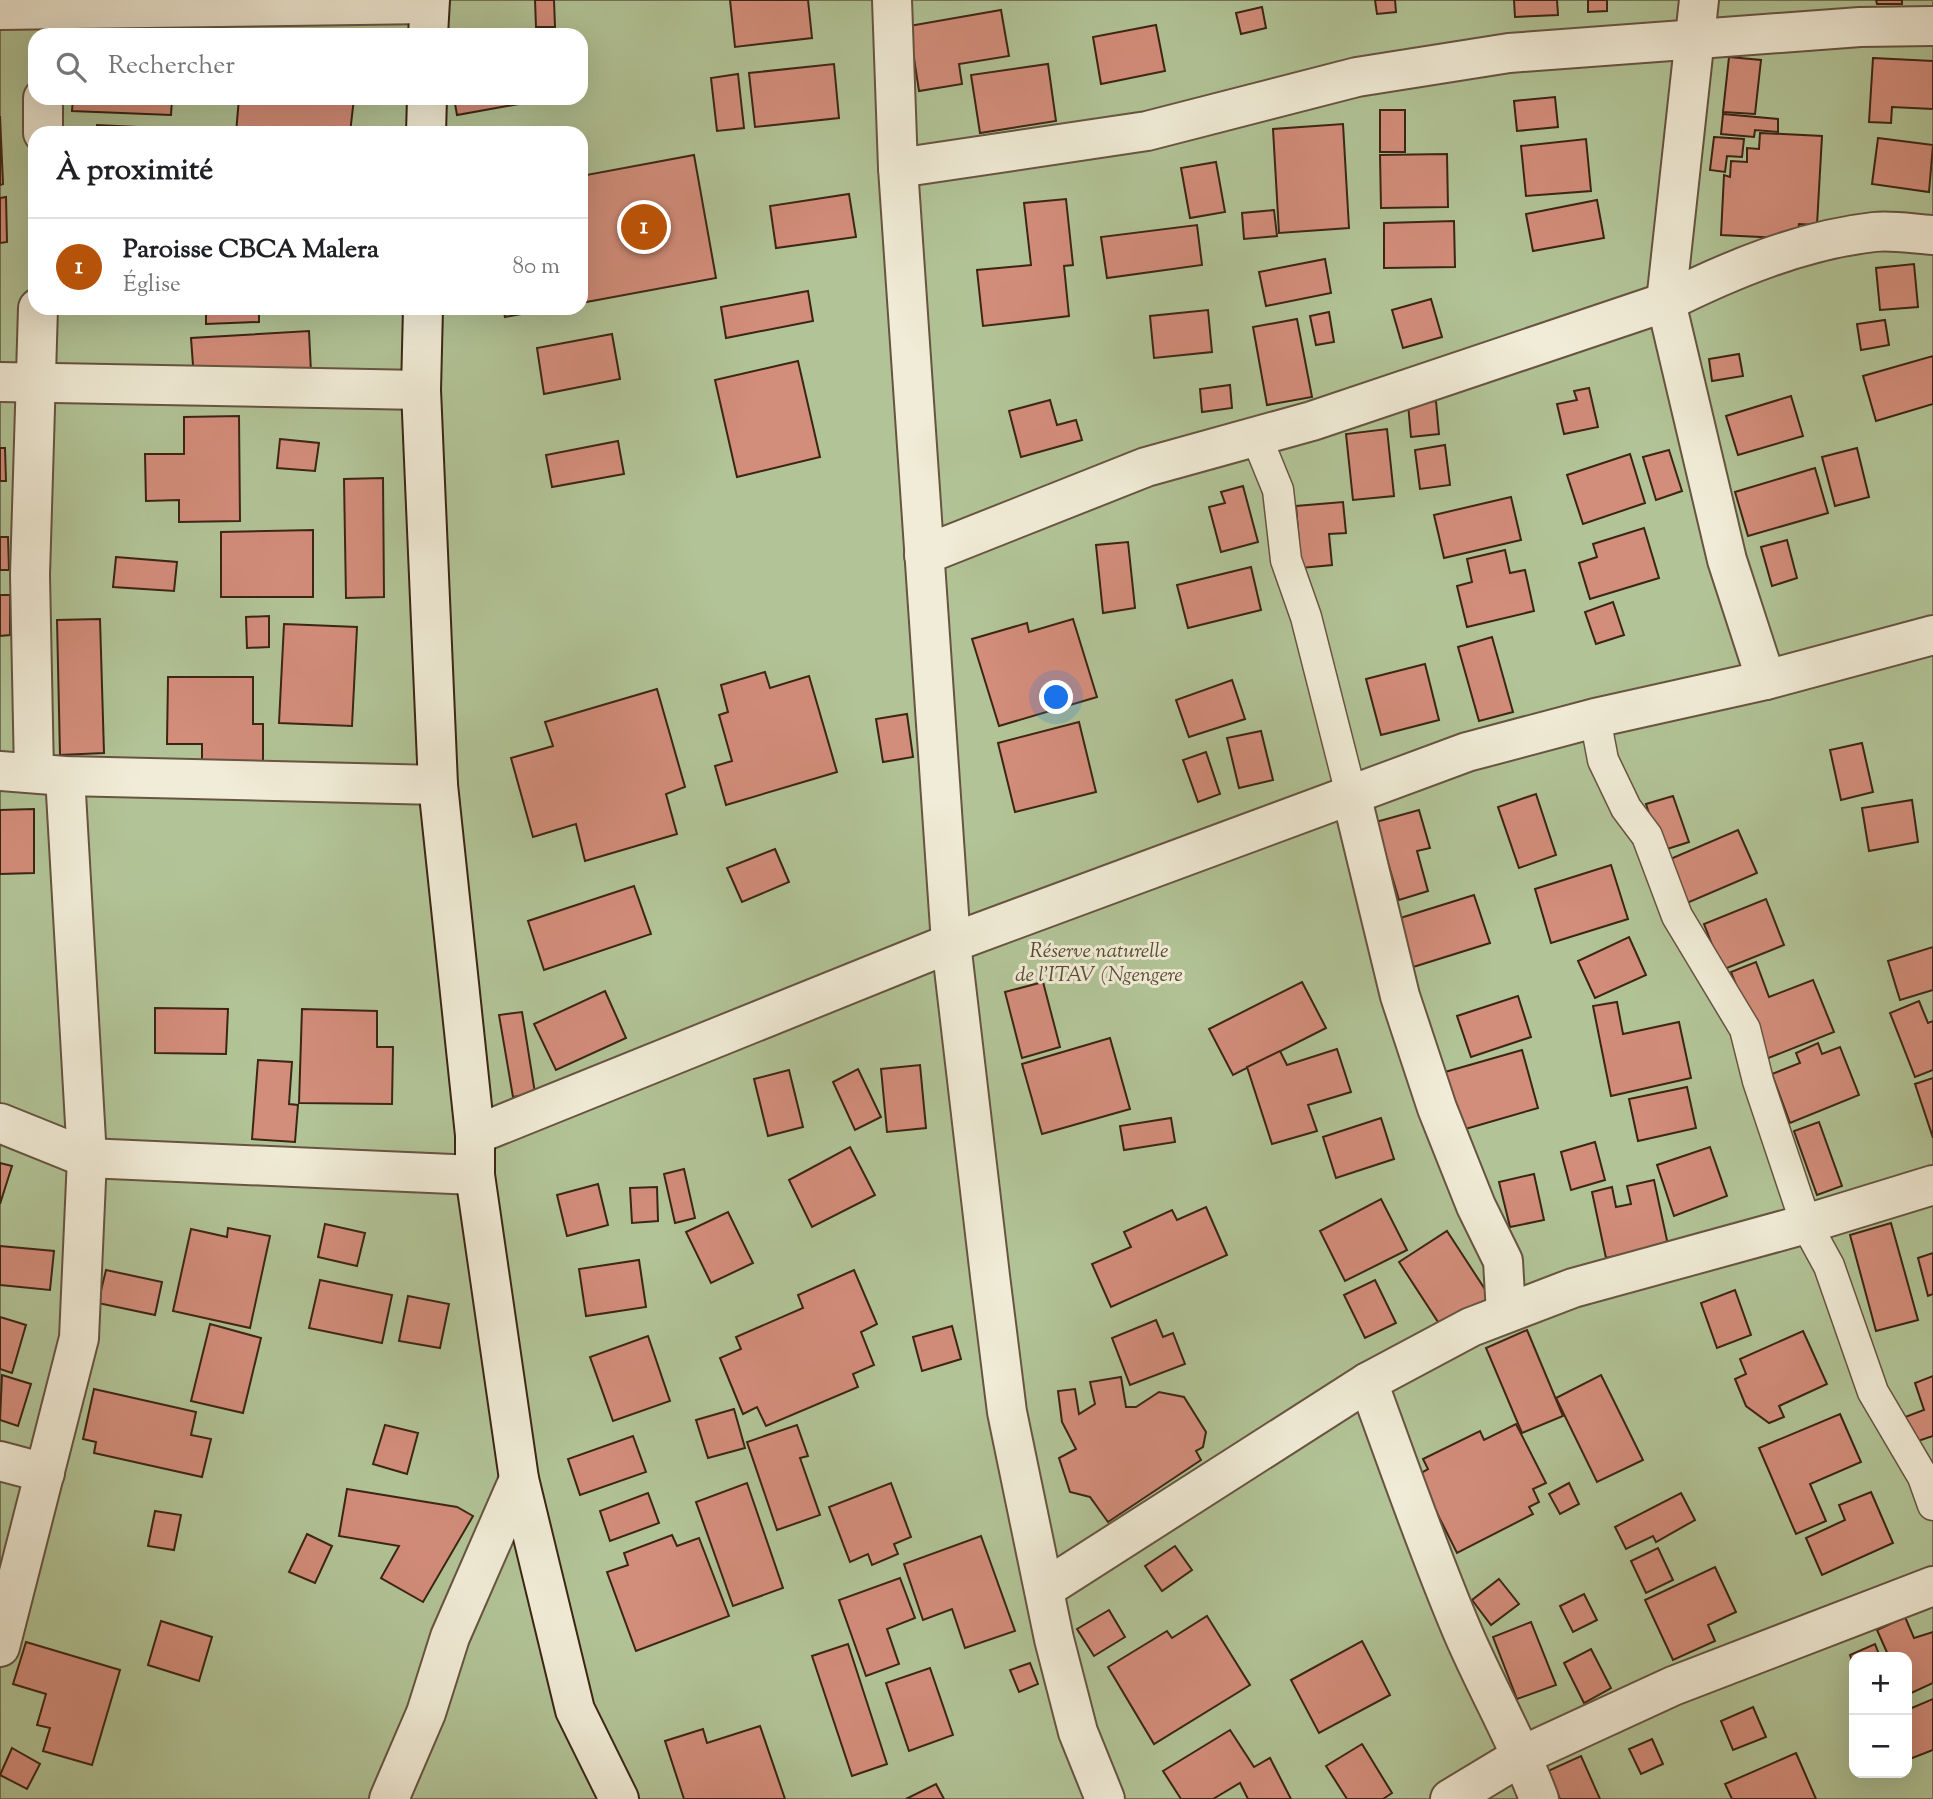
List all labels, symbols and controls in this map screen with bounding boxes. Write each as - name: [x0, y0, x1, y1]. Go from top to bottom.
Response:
- search box: [28, 28, 588, 105]
- icon: search: [52, 48, 90, 86]
- text: Rechercher: [108, 48, 235, 85]
- text: À proximité: [56, 150, 213, 193]
- pin: 1: [621, 201, 667, 253]
- text: Paroisse CBCA Malera: [123, 232, 379, 269]
- text: 1: [75, 251, 83, 284]
- text: 80 m: [512, 251, 560, 284]
- text: Église: [123, 269, 181, 302]
- your location: [1039, 680, 1073, 714]
- park label: Réserve naturelle de l'ITAV (Ngengere: [1015, 937, 1183, 991]
- map controls: [1849, 1652, 1912, 1778]
- button: +: [1849, 1652, 1912, 1715]
- button: −: [1849, 1715, 1912, 1778]

